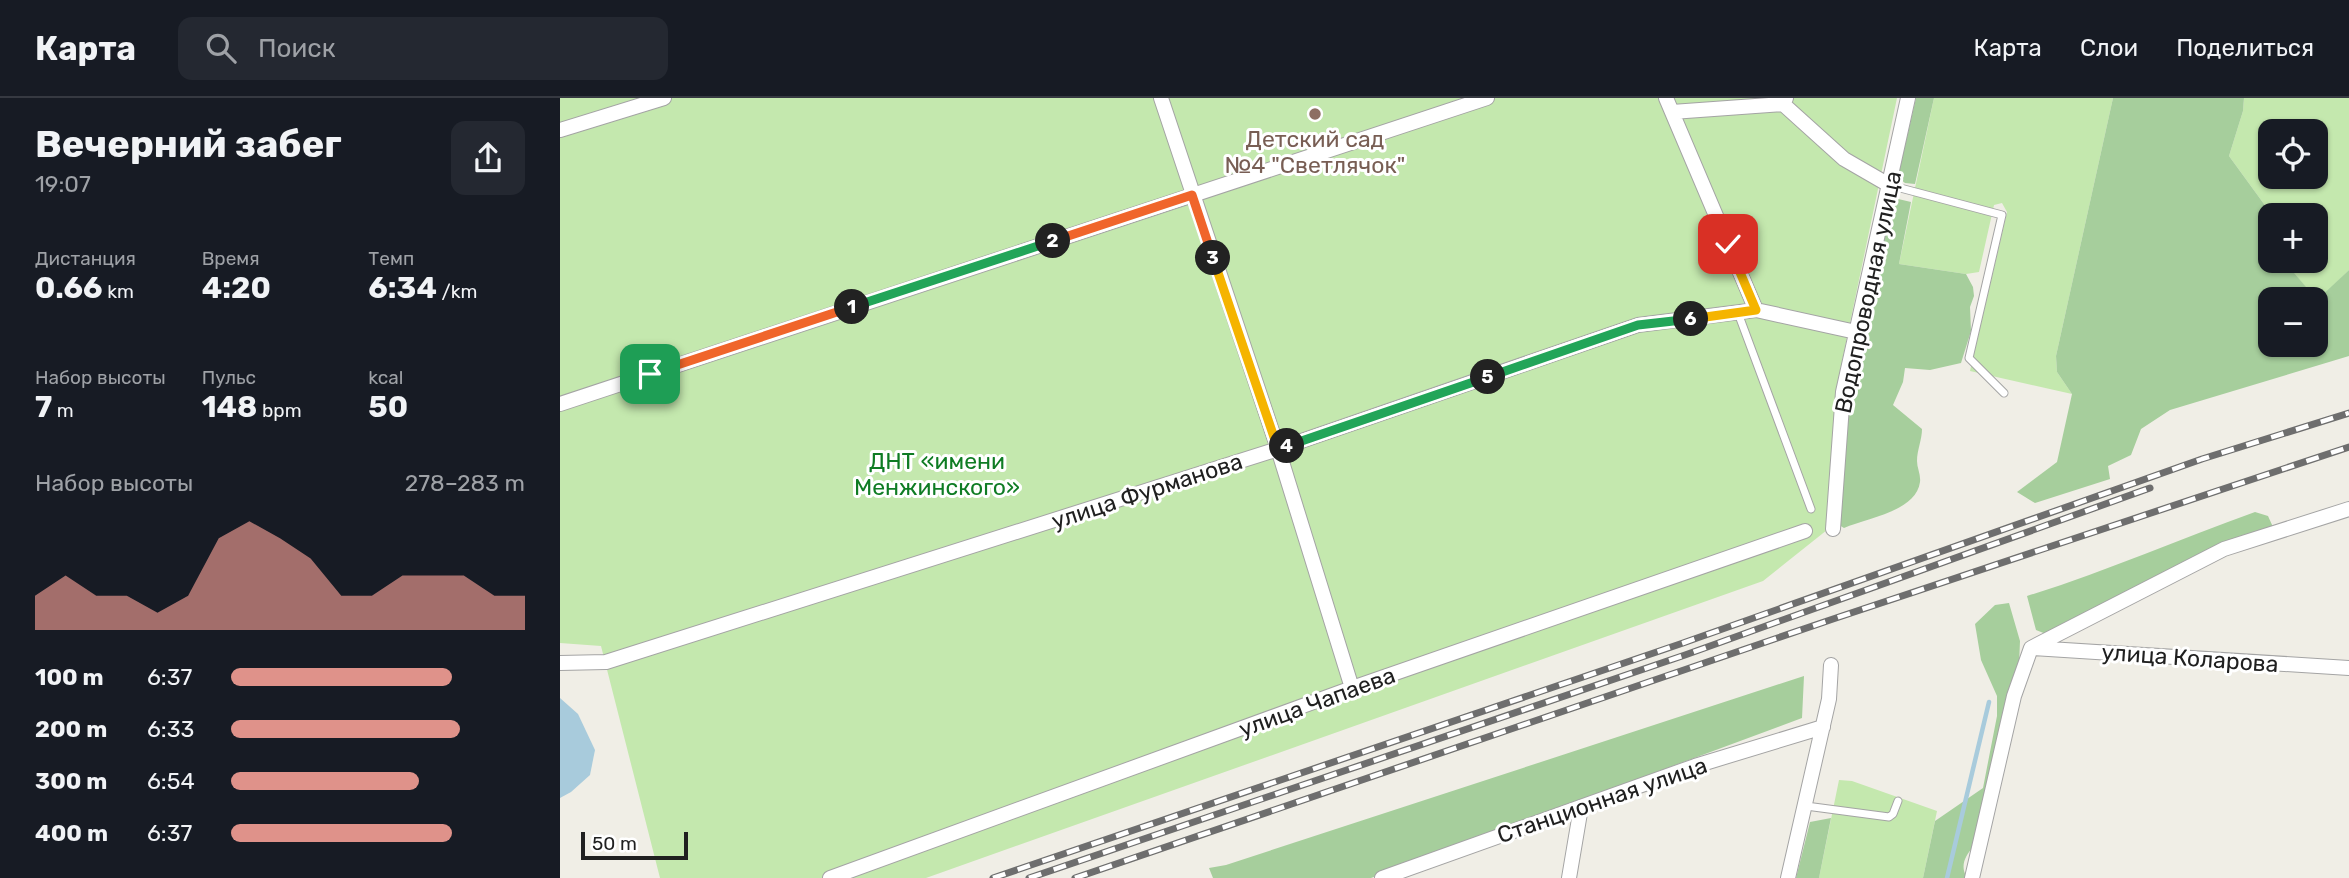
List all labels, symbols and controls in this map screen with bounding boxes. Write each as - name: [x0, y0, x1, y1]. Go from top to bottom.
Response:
- search box: [178, 17, 668, 80]
- text: Карта: [35, 29, 136, 68]
- icon: search: [202, 29, 240, 67]
- text: Поиск: [258, 33, 336, 64]
- text: Карта: [1973, 34, 2042, 62]
- text: Слои: [2080, 34, 2138, 62]
- text: Поделиться: [2176, 34, 2314, 62]
- marker: Детский сад №4 "Светлячок": [1307, 106, 1323, 122]
- map controls: [2258, 119, 2328, 357]
- button: locate: [2258, 119, 2328, 189]
- text: Вечерний забег: [35, 121, 342, 167]
- button: share: [451, 121, 525, 195]
- place label: Детский сад №4 "Светлячок": [1225, 125, 1405, 179]
- street label: Водопроводная улица: [1829, 168, 1907, 416]
- text: 19:07: [35, 170, 91, 198]
- button: +: [2258, 203, 2328, 273]
- pin: [1698, 214, 1758, 274]
- pin: 2: [1036, 223, 1070, 258]
- icon: check: [1709, 225, 1747, 263]
- text: 2: [1046, 229, 1059, 252]
- pin: 3: [1196, 240, 1230, 276]
- text: 3: [1206, 246, 1219, 269]
- text: Дистанция: [35, 247, 136, 270]
- text: Время: [202, 247, 260, 270]
- text: Темп: [368, 247, 414, 270]
- text: 0.66: [35, 270, 103, 306]
- text: 4:20: [202, 270, 271, 306]
- text: 6:34: [368, 270, 437, 306]
- text: km: [103, 280, 134, 303]
- text: /km: [437, 280, 477, 303]
- button: −: [2258, 287, 2328, 357]
- pin: 1: [834, 290, 870, 325]
- text: 1: [847, 295, 856, 318]
- pin: 6: [1674, 302, 1708, 336]
- text: 6: [1684, 307, 1697, 330]
- pin: [620, 344, 680, 404]
- icon: arrive: [631, 355, 669, 393]
- pin: 5: [1471, 360, 1506, 394]
- text: 5: [1481, 365, 1494, 388]
- text: Набор высоты: [35, 366, 166, 389]
- text: Пульс: [202, 366, 256, 389]
- text: kcal: [368, 366, 403, 389]
- text: 7: [35, 389, 52, 425]
- text: 148: [202, 389, 257, 425]
- text: 50: [368, 389, 408, 425]
- text: m: [52, 399, 74, 422]
- text: bpm: [257, 399, 302, 422]
- pin: 4: [1270, 428, 1304, 464]
- text: 4: [1280, 434, 1293, 457]
- park label: ДНТ «имени Менжинского»: [854, 447, 1020, 501]
- street label: улица Фурманова: [1048, 447, 1246, 535]
- text: Набор высоты: [35, 469, 193, 497]
- text: 278–283 m: [405, 469, 525, 497]
- street label: улица Коларова: [2101, 638, 2279, 678]
- street label: улица Чапаева: [1235, 661, 1399, 743]
- text: 100 m: [35, 663, 104, 691]
- text: 6:37: [147, 663, 192, 691]
- text: 200 m: [35, 715, 107, 743]
- text: 6:33: [147, 715, 194, 743]
- street label: Станционная улица: [1493, 751, 1711, 849]
- text: 300 m: [35, 767, 107, 795]
- text: 6:54: [147, 767, 195, 795]
- text: 400 m: [35, 819, 108, 847]
- text: 6:37: [147, 819, 192, 847]
- scale bar: [581, 829, 688, 861]
- text: 50 m: [592, 832, 637, 855]

